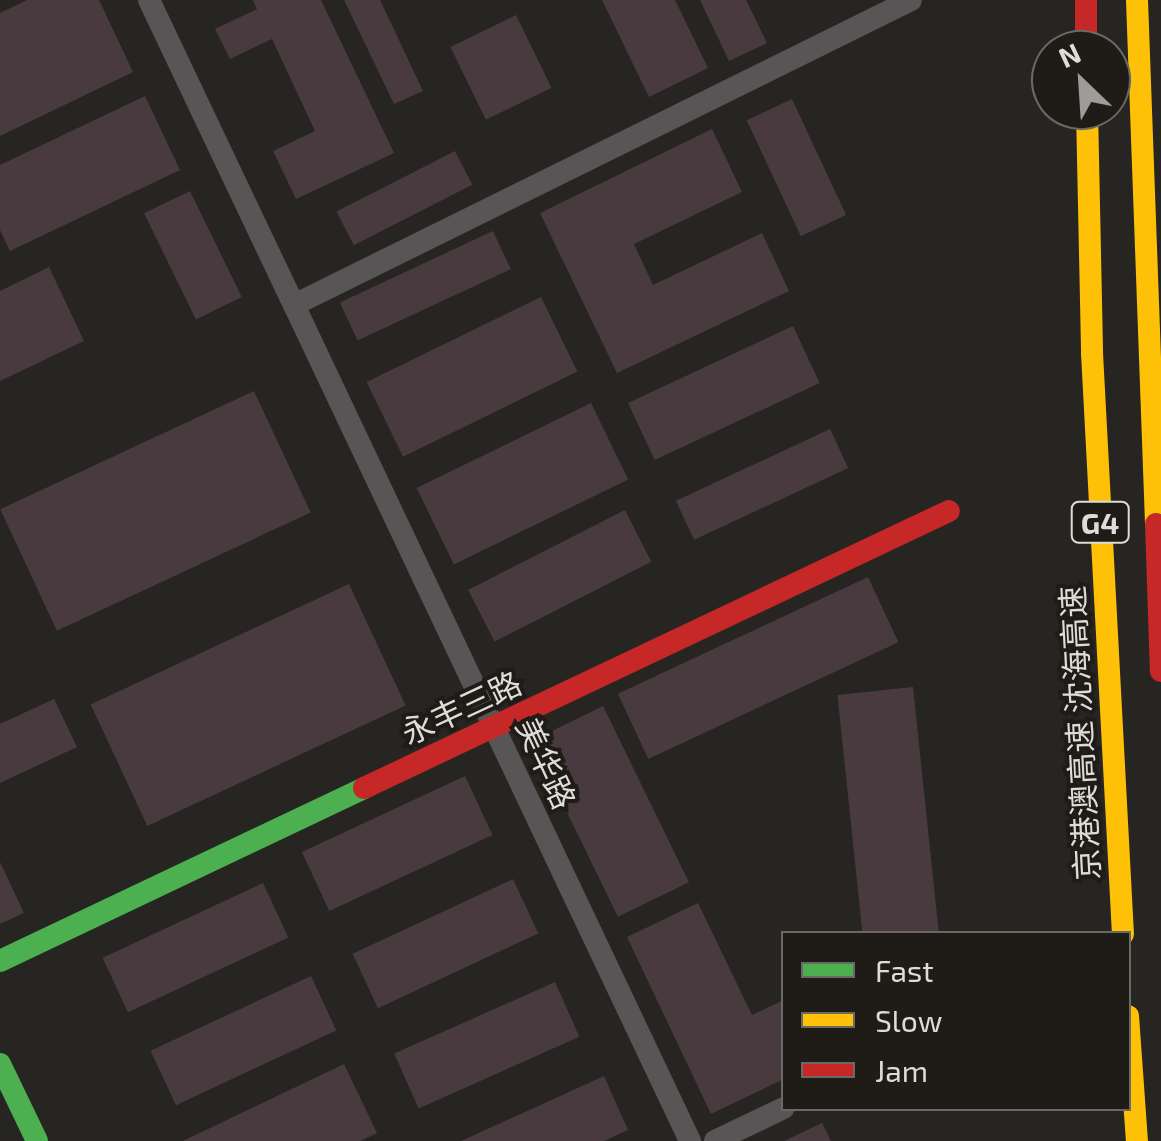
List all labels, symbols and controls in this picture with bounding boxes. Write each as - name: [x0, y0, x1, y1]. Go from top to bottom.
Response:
- north arrow: [1031, 30, 1131, 130]
- text: N: [1053, 35, 1086, 74]
- road number: G4: [1070, 497, 1130, 547]
- street label: 京港澳高速 沈海高速: [1052, 585, 1106, 881]
- street label: 永丰三路: [395, 663, 527, 751]
- street label: 美华路: [509, 711, 585, 815]
- legend: [781, 931, 1131, 1111]
- text: Fast: [875, 952, 934, 988]
- text: Slow: [875, 1002, 942, 1038]
- text: Jam: [875, 1052, 928, 1088]

